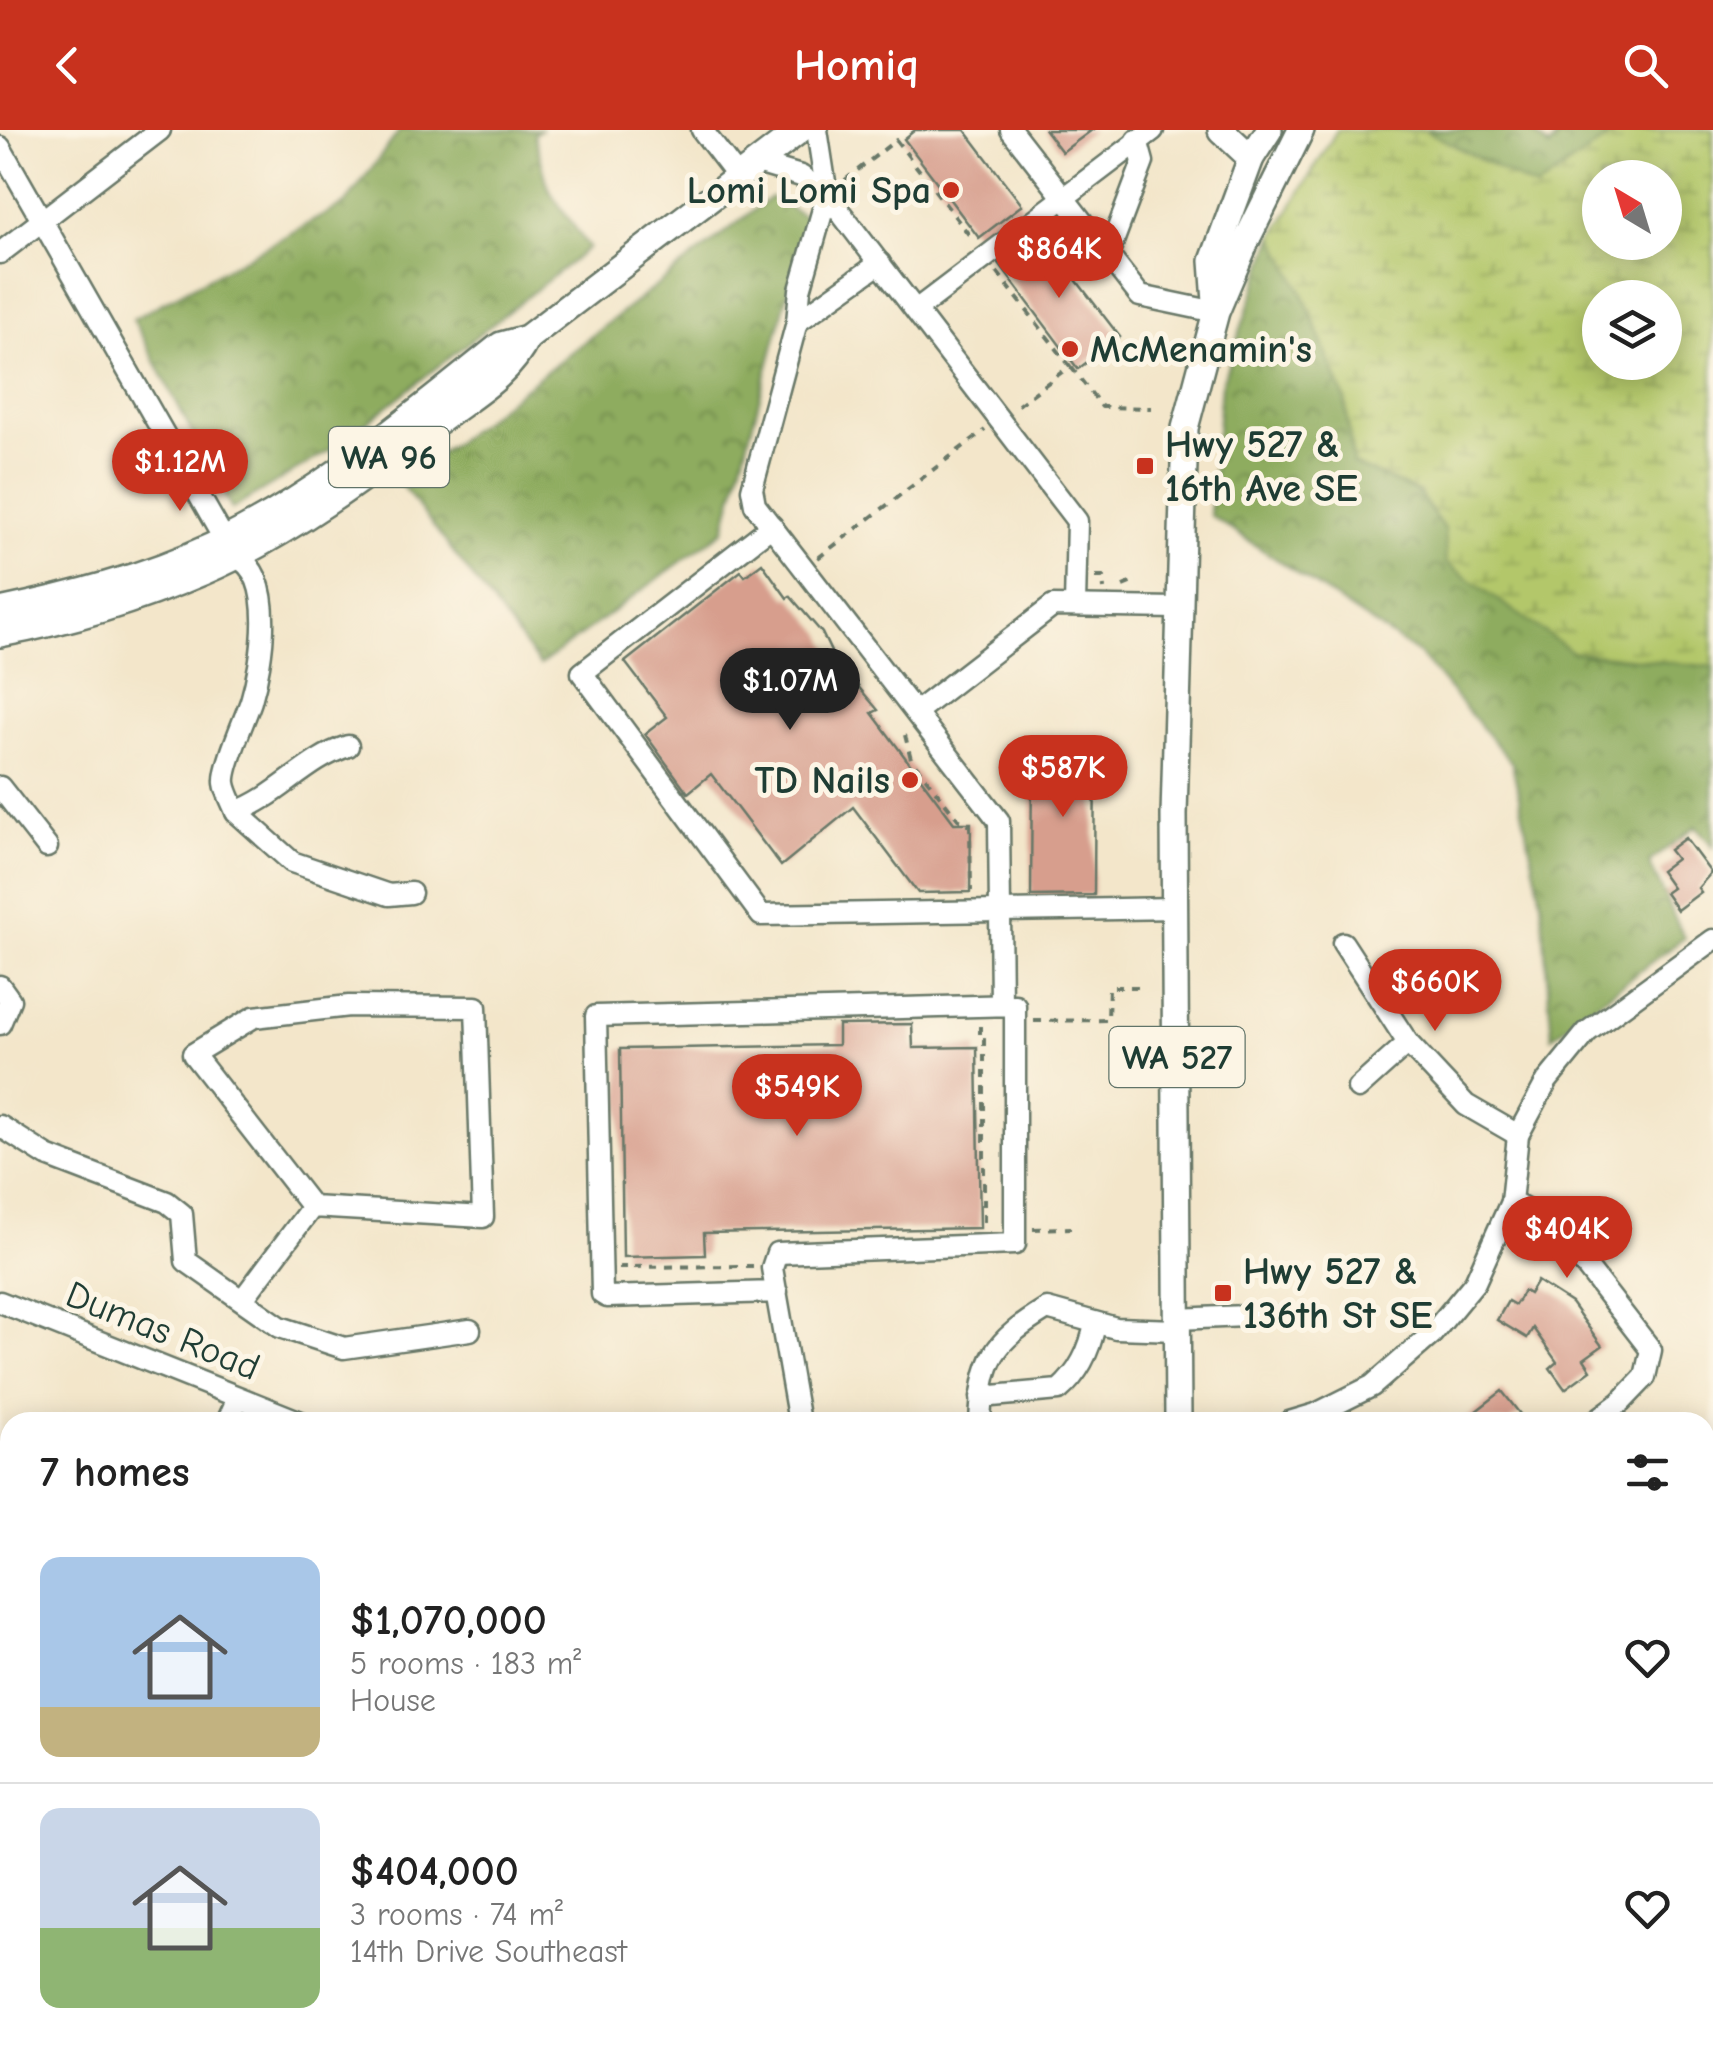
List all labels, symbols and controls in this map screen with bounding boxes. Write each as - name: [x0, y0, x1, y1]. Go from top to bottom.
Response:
- icon: back: [40, 38, 95, 93]
- icon: search: [1618, 38, 1673, 93]
- text: Homiq: [794, 39, 919, 91]
- north arrow: [1582, 160, 1682, 260]
- map controls: [1582, 160, 1682, 380]
- place label: Lomi Lomi Spa: [687, 169, 931, 213]
- marker: Lomi Lomi Spa: [940, 179, 962, 201]
- pin: $864K: [989, 216, 1129, 301]
- text: $864K: [1016, 230, 1102, 267]
- button: layers: [1582, 280, 1682, 380]
- place label: McMenamin's: [1090, 328, 1312, 372]
- marker: McMenamin's: [1059, 338, 1081, 360]
- place label: Hwy 527 & 16th Ave SE: [1165, 423, 1358, 511]
- road number: WA 96: [329, 427, 449, 487]
- pin: $1.12M: [99, 429, 261, 514]
- text: $1.12M: [134, 443, 226, 480]
- marker: Hwy 527 & 16th Ave SE: [1134, 455, 1156, 477]
- pin: $1.07M: [709, 648, 871, 733]
- text: $1.07M: [742, 662, 838, 699]
- pin: $587K: [993, 735, 1133, 820]
- text: $587K: [1020, 749, 1106, 786]
- place label: TD Nails: [754, 759, 890, 803]
- marker: TD Nails: [899, 769, 921, 791]
- pin: $660K: [1365, 949, 1505, 1034]
- text: $660K: [1390, 963, 1480, 1000]
- road number: WA 527: [1110, 1027, 1244, 1087]
- pin: $549K: [727, 1054, 867, 1139]
- text: $549K: [754, 1068, 840, 1105]
- pin: $404K: [1497, 1196, 1637, 1281]
- text: $404K: [1524, 1210, 1610, 1247]
- place label: Hwy 527 & 136th St SE: [1243, 1250, 1433, 1338]
- street label: Dumas Road: [59, 1272, 266, 1390]
- marker: Hwy 527 & 136th St SE: [1212, 1282, 1234, 1304]
- icon: filters: [1620, 1445, 1675, 1500]
- text: 7 homes: [40, 1448, 190, 1497]
- text: $1,070,000: [350, 1596, 547, 1645]
- icon: home: [120, 1597, 240, 1717]
- icon: heart: [1620, 1630, 1675, 1685]
- text: 5 rooms · 183 m²: [350, 1645, 581, 1682]
- text: House: [350, 1682, 436, 1719]
- text: $404,000: [350, 1847, 519, 1896]
- icon: home: [120, 1848, 240, 1968]
- icon: heart: [1620, 1881, 1675, 1936]
- text: 3 rooms · 74 m²: [350, 1896, 563, 1933]
- text: 14th Drive Southeast: [350, 1933, 627, 1970]

